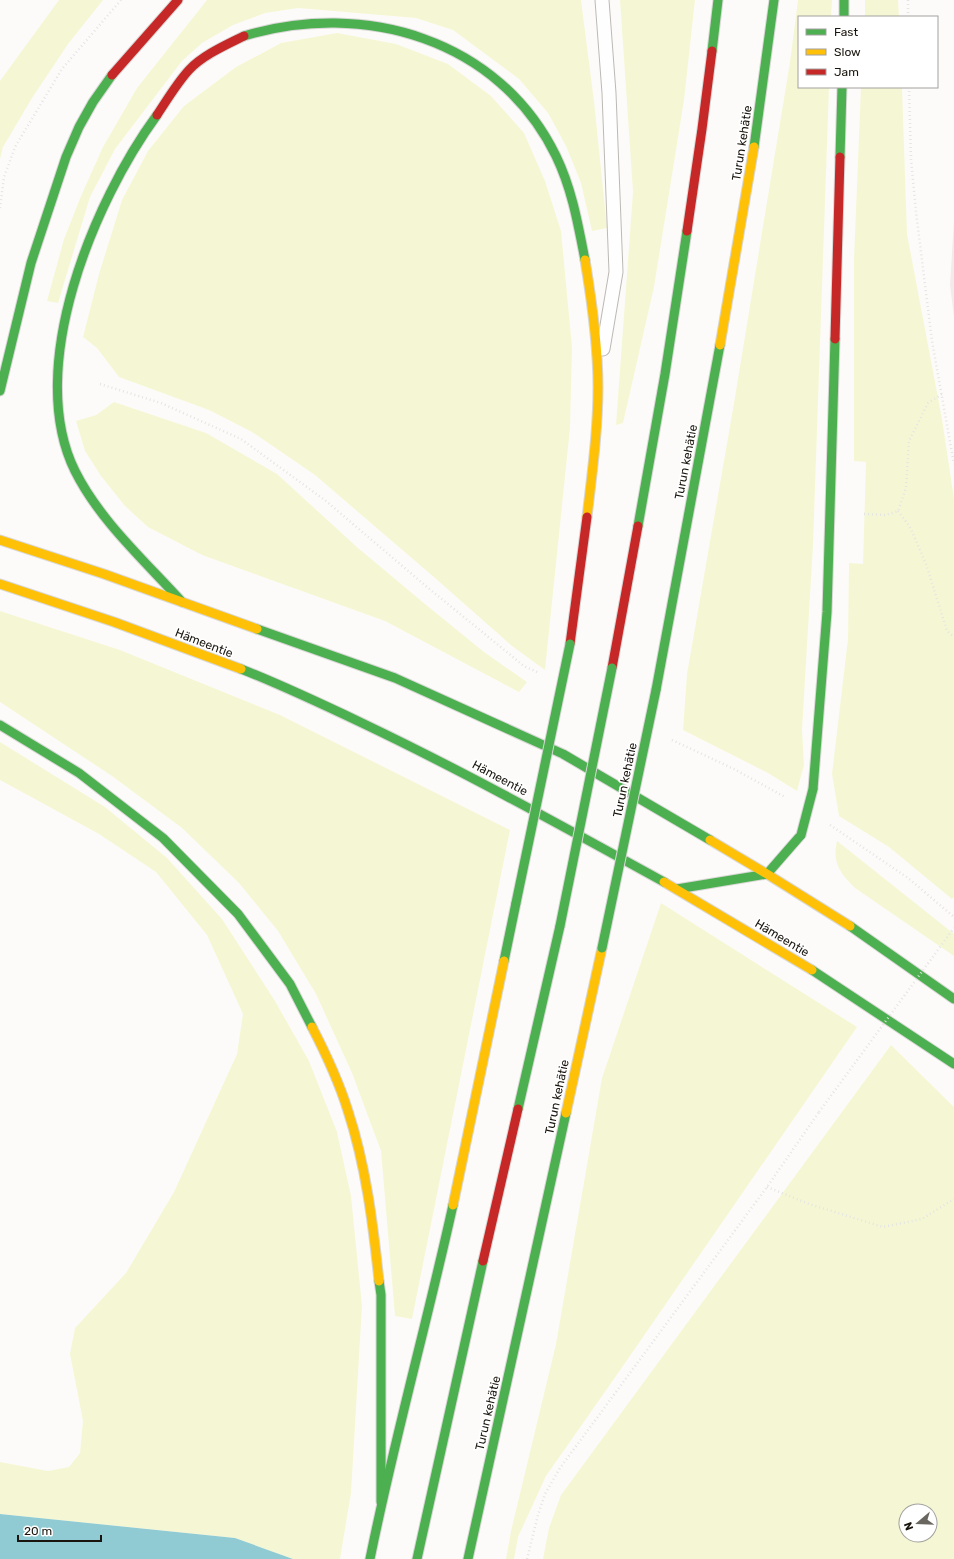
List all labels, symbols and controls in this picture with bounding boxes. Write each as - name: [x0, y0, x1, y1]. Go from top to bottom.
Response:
- legend: [798, 16, 938, 88]
- text: Fast: [834, 25, 858, 39]
- text: Slow: [834, 45, 861, 59]
- text: Jam: [834, 65, 859, 79]
- street label: Turun kehätie: [729, 104, 755, 182]
- street label: Turun kehätie: [672, 423, 700, 501]
- street label: Hämeentie: [173, 626, 235, 661]
- street label: Turun kehätie: [610, 741, 640, 819]
- street label: Hämeentie: [470, 758, 530, 799]
- street label: Hämeentie: [752, 916, 812, 960]
- street label: Turun kehätie: [542, 1058, 572, 1136]
- street label: Turun kehätie: [473, 1374, 503, 1452]
- north arrow: [898, 1503, 938, 1543]
- scale bar: [18, 1517, 101, 1543]
- text: N: [902, 1520, 916, 1532]
- text: 20 m: [24, 1524, 52, 1538]

